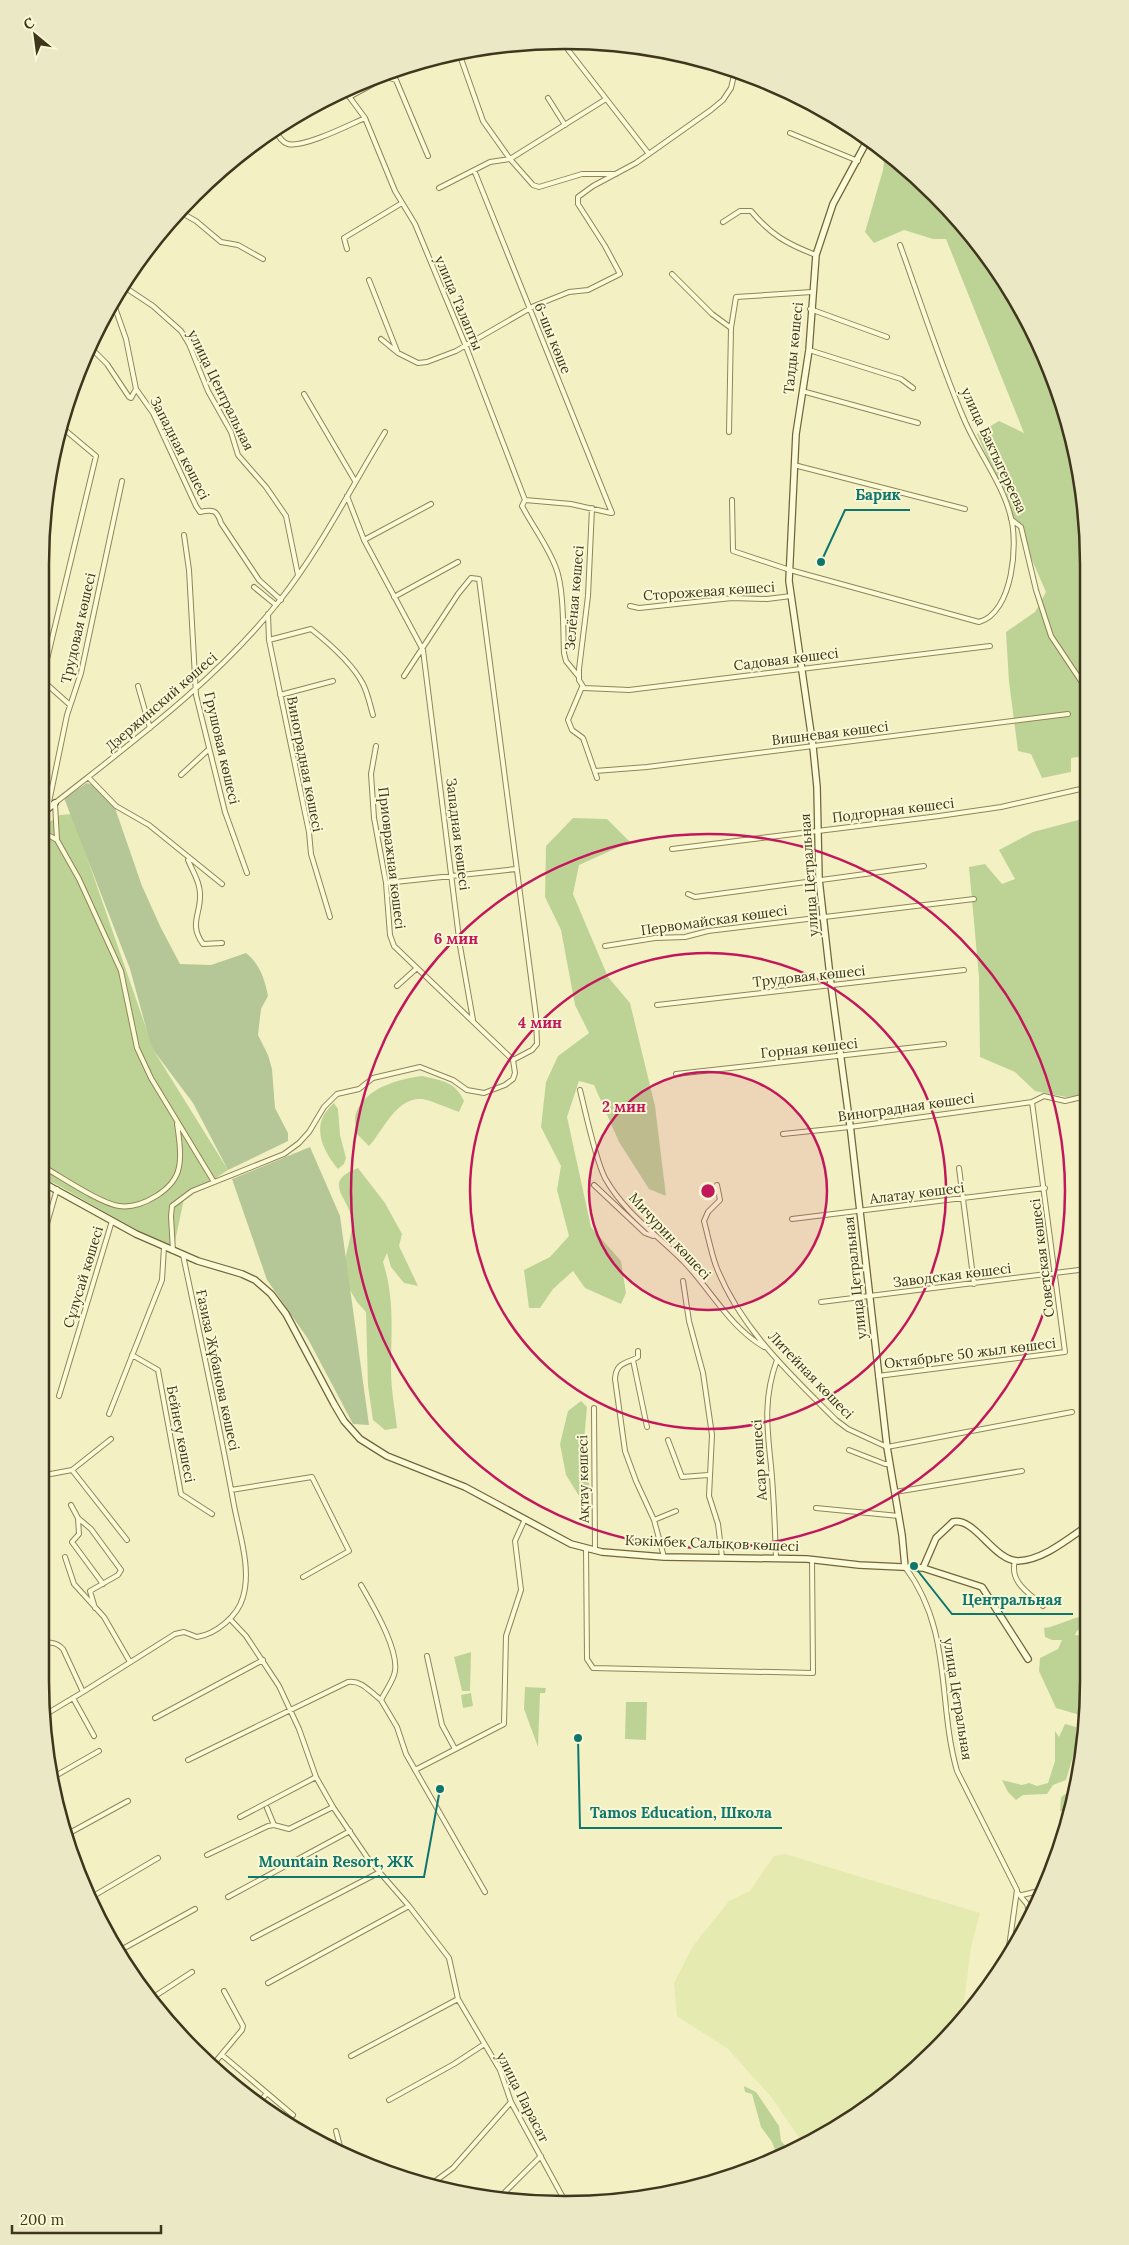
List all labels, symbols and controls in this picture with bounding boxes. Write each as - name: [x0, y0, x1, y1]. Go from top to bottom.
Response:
- north arrow: [10, 10, 60, 60]
- text: С: [20, 13, 38, 34]
- street label: улица Талапты: [431, 253, 487, 353]
- street label: 6-шы көше: [531, 300, 576, 377]
- street label: Талды көшесі: [779, 301, 807, 395]
- street label: улица Центральная: [184, 327, 258, 453]
- street label: улица Бактыгереева: [957, 384, 1031, 516]
- street label: Западная көшесі: [146, 393, 214, 503]
- callout: Барик: [845, 480, 910, 510]
- text: Барик: [855, 485, 901, 504]
- street label: Зелёная көшесі: [560, 545, 588, 651]
- street label: Трудовая көшесі: [57, 571, 99, 685]
- street label: Сторожевая көшесі: [643, 577, 775, 605]
- street label: Садовая көшесі: [733, 644, 839, 674]
- street label: Дзержинский көшесі: [101, 648, 221, 756]
- street label: Грушовая көшесі: [200, 690, 244, 806]
- street label: Виноградная көшесі: [283, 695, 327, 833]
- street label: Вишневая көшесі: [771, 717, 889, 749]
- street label: Западная көшесі: [442, 777, 474, 891]
- street label: Приовражная көшесі: [374, 786, 410, 930]
- street label: Подгорная көшесі: [831, 794, 955, 826]
- street label: улица Цетральная: [796, 813, 822, 937]
- street label: Первомайская көшесі: [640, 901, 788, 939]
- text: 6 мин: [434, 929, 478, 948]
- street label: Трудовая көшесі: [752, 961, 866, 991]
- text: 4 мин: [518, 1013, 562, 1032]
- street label: Горная көшесі: [760, 1034, 859, 1062]
- street label: Виноградная көшесі: [837, 1088, 976, 1125]
- text: 2 мин: [602, 1097, 646, 1116]
- street label: Алатау көшесі: [868, 1178, 966, 1208]
- centre of rings: [699, 1182, 717, 1200]
- street label: Мичурин көшесі: [625, 1189, 715, 1283]
- street label: Советская көшесі: [1026, 1198, 1058, 1318]
- street label: улица Цетральная: [840, 1216, 870, 1340]
- street label: Сұлусай көшесі: [59, 1224, 107, 1330]
- street label: Заводская көшесі: [892, 1259, 1012, 1291]
- street label: Ғазиза Жұбанова көшесі: [192, 1288, 244, 1452]
- street label: Литейная көшесі: [765, 1327, 858, 1423]
- street label: Октябрьге 50 жыл көшесі: [883, 1334, 1057, 1372]
- street label: Бейнеу көшесі: [163, 1384, 199, 1484]
- street label: Асар көшесі: [747, 1419, 771, 1502]
- street label: Ақтау көшесі: [573, 1435, 593, 1524]
- street label: Кәкімбек Салықов көшесі: [625, 1531, 799, 1555]
- callout: Центральная: [952, 1584, 1073, 1614]
- text: Центральная: [962, 1590, 1062, 1609]
- street label: улица Цетральная: [939, 1637, 977, 1761]
- callout: Tamos Education, Школа: [580, 1798, 782, 1828]
- text: Tamos Education, Школа: [590, 1803, 772, 1822]
- callout: Mountain Resort, ЖК: [248, 1847, 424, 1877]
- text: Mountain Resort, ЖК: [258, 1852, 414, 1871]
- street label: улица Парасат: [493, 2049, 553, 2145]
- scale bar: [12, 2202, 161, 2234]
- text: 200 m: [20, 2210, 64, 2229]

